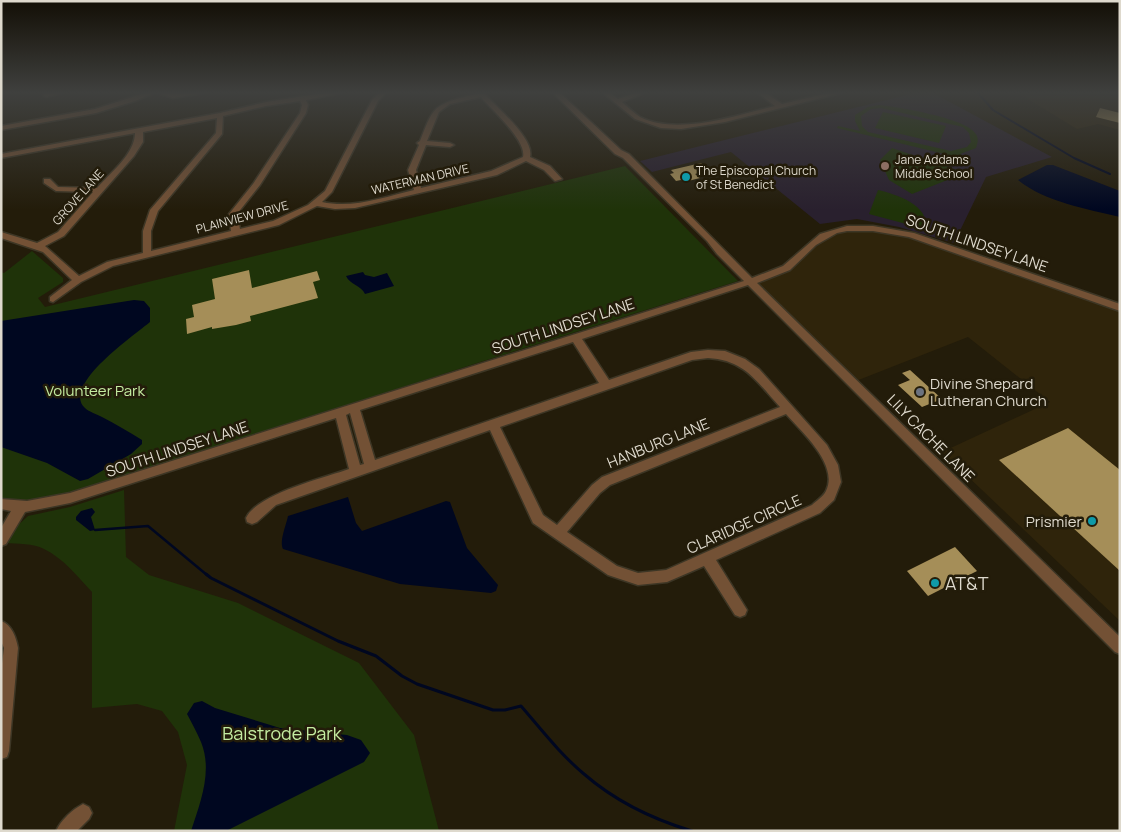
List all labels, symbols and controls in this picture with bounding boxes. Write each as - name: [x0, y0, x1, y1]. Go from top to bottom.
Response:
- place label: Jane Addams Middle School: [895, 151, 973, 182]
- street label: WATERMAN DRIVE: [370, 159, 471, 198]
- marker: Jane Addams Middle School: [879, 160, 891, 172]
- place label: The Episcopal Church of St Benedict: [696, 162, 816, 193]
- street label: GROVE LANE: [48, 165, 108, 229]
- marker: The Episcopal Church of St Benedict: [680, 171, 692, 183]
- street label: PLAINVIEW DRIVE: [194, 196, 290, 238]
- street label: SOUTH LINDSEY LANE: [903, 209, 1051, 277]
- street label: SOUTH LINDSEY LANE: [489, 293, 637, 359]
- place label: Divine Shepard Lutheran Church: [930, 373, 1047, 411]
- park label: Volunteer Park: [45, 380, 146, 401]
- marker: Divine Shepard Lutheran Church: [914, 386, 926, 398]
- street label: LILY CACHE LANE: [882, 389, 980, 487]
- street label: HANBURG LANE: [604, 413, 712, 473]
- street label: SOUTH LINDSEY LANE: [103, 416, 251, 482]
- street label: CLARIDGE CIRCLE: [683, 489, 805, 559]
- place label: Prismier: [1026, 511, 1083, 532]
- marker: Prismier: [1086, 515, 1098, 527]
- place label: AT&T: [945, 571, 989, 595]
- marker: AT&T: [929, 577, 941, 589]
- park label: Balstrode Park: [222, 721, 343, 745]

